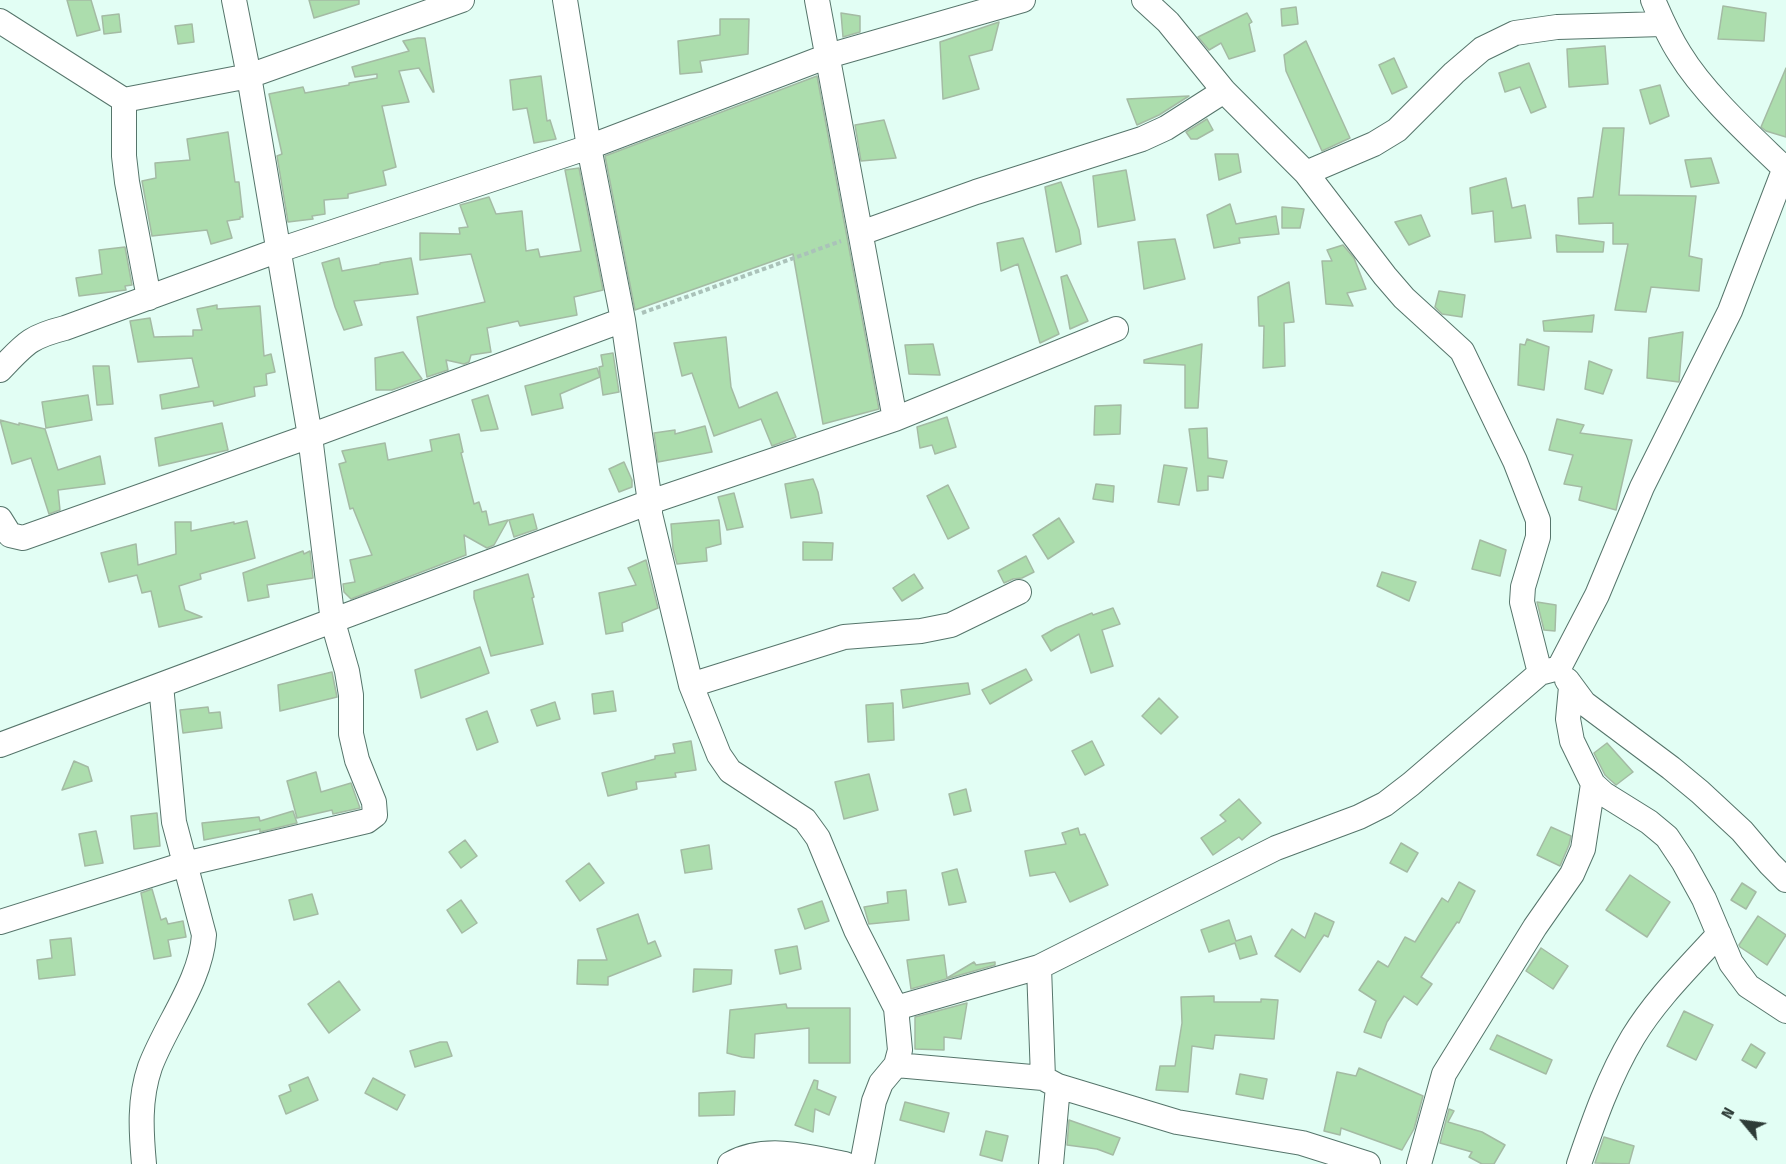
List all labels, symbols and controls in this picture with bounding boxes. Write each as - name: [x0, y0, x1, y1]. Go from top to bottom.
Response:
- north arrow: [1714, 1092, 1774, 1152]
- text: N: [1717, 1104, 1738, 1122]

